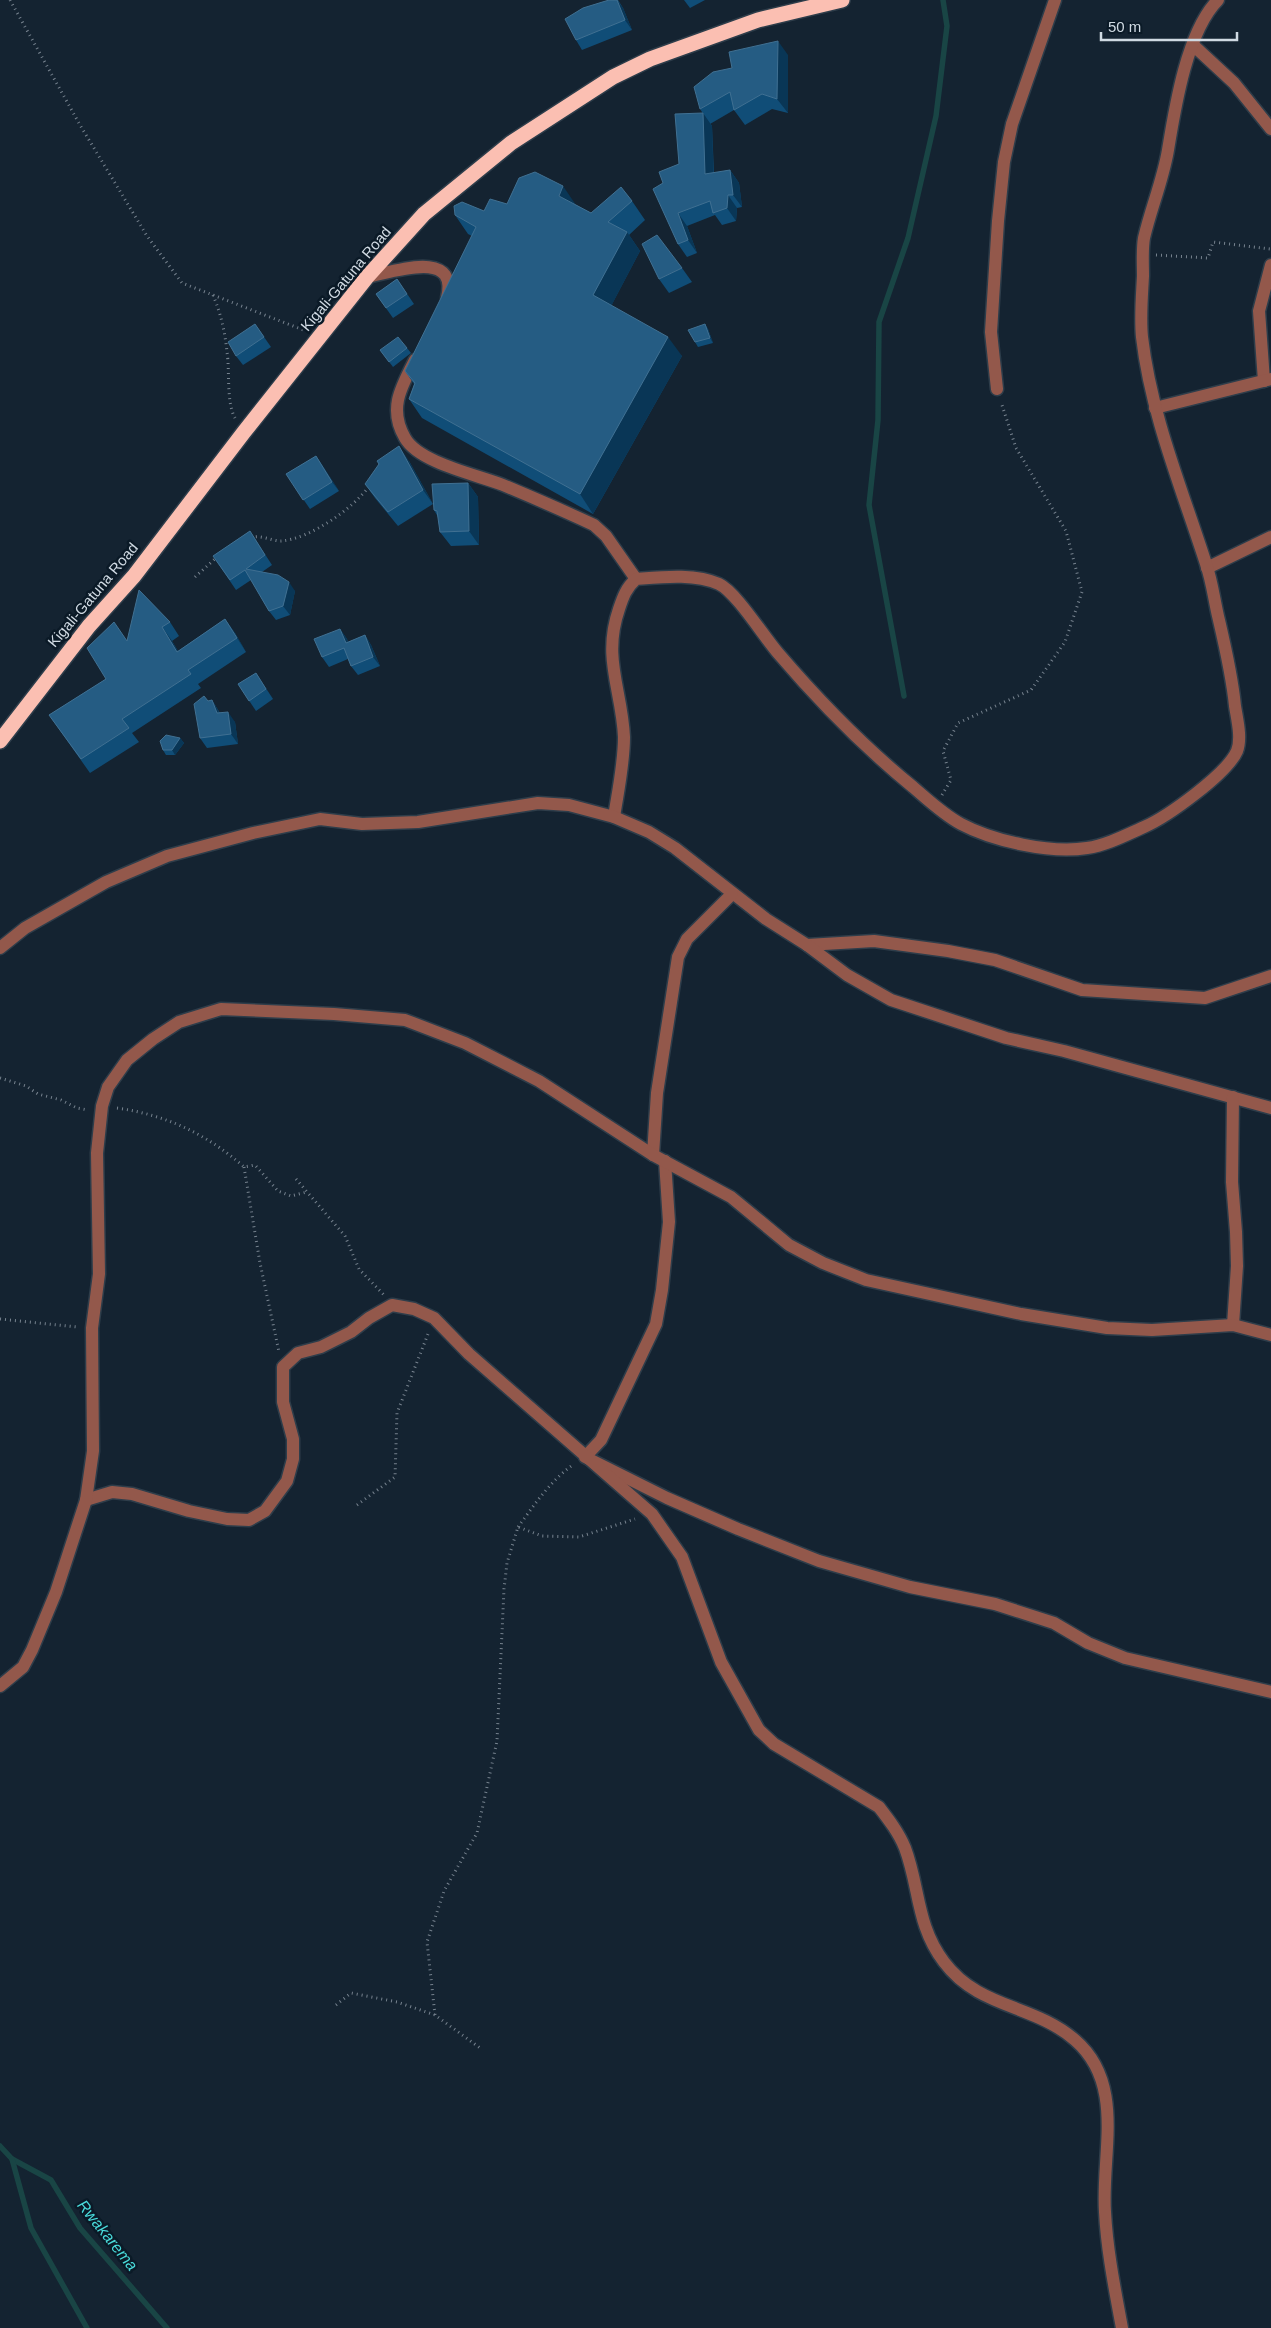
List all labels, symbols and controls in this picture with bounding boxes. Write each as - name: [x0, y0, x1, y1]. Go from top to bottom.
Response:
- scale bar: [1101, 10, 1237, 42]
- text: 50 m: [1108, 18, 1141, 35]
- street label: Kigali-Gatuna Road: [297, 223, 394, 334]
- street label: Kigali-Gatuna Road: [44, 539, 141, 650]
- water label: Rwakarema: [74, 2197, 141, 2274]

